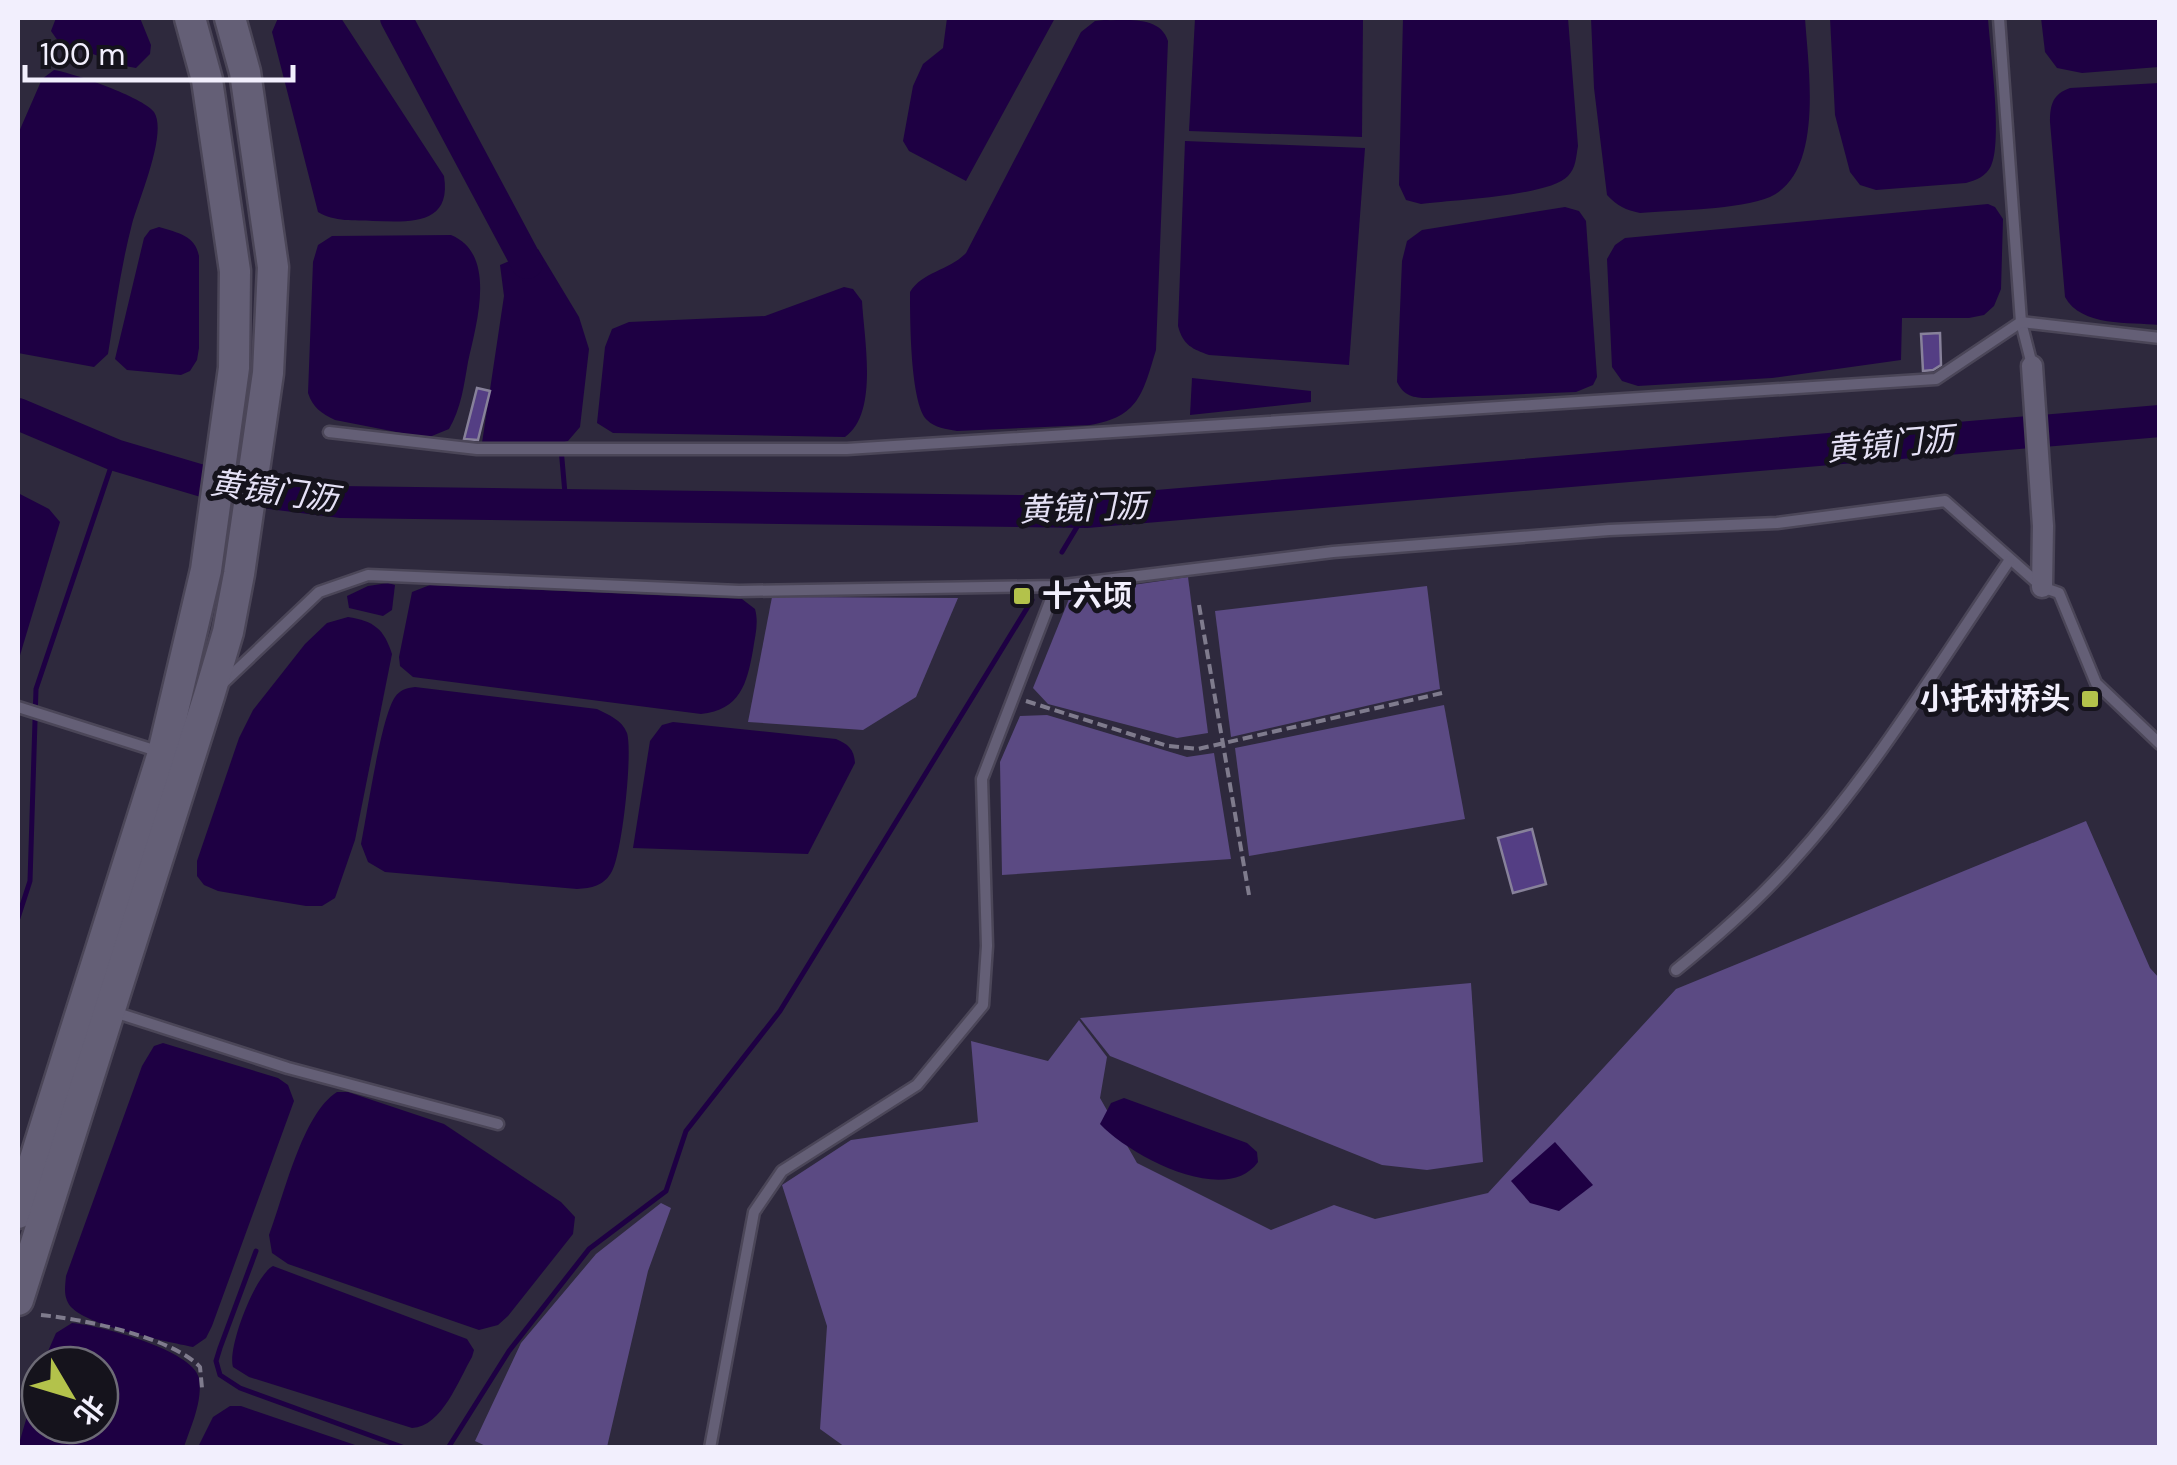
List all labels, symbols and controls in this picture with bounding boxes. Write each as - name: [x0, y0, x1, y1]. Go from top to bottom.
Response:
- scale bar: [25, 20, 292, 82]
- text: 100 m: [40, 35, 125, 74]
- water label: 黄镜门沥: [1824, 417, 1961, 470]
- water label: 黄镜门沥: [208, 461, 345, 521]
- water label: 黄镜门沥: [1018, 485, 1153, 531]
- place label: 十六顷: [1042, 576, 1132, 615]
- marker: 十六顷: [1011, 585, 1033, 607]
- place label: 小托村桥头: [1920, 679, 2070, 718]
- marker: 小托村桥头: [2079, 688, 2101, 710]
- north arrow: [20, 1345, 120, 1445]
- text: 北: [66, 1388, 113, 1433]

